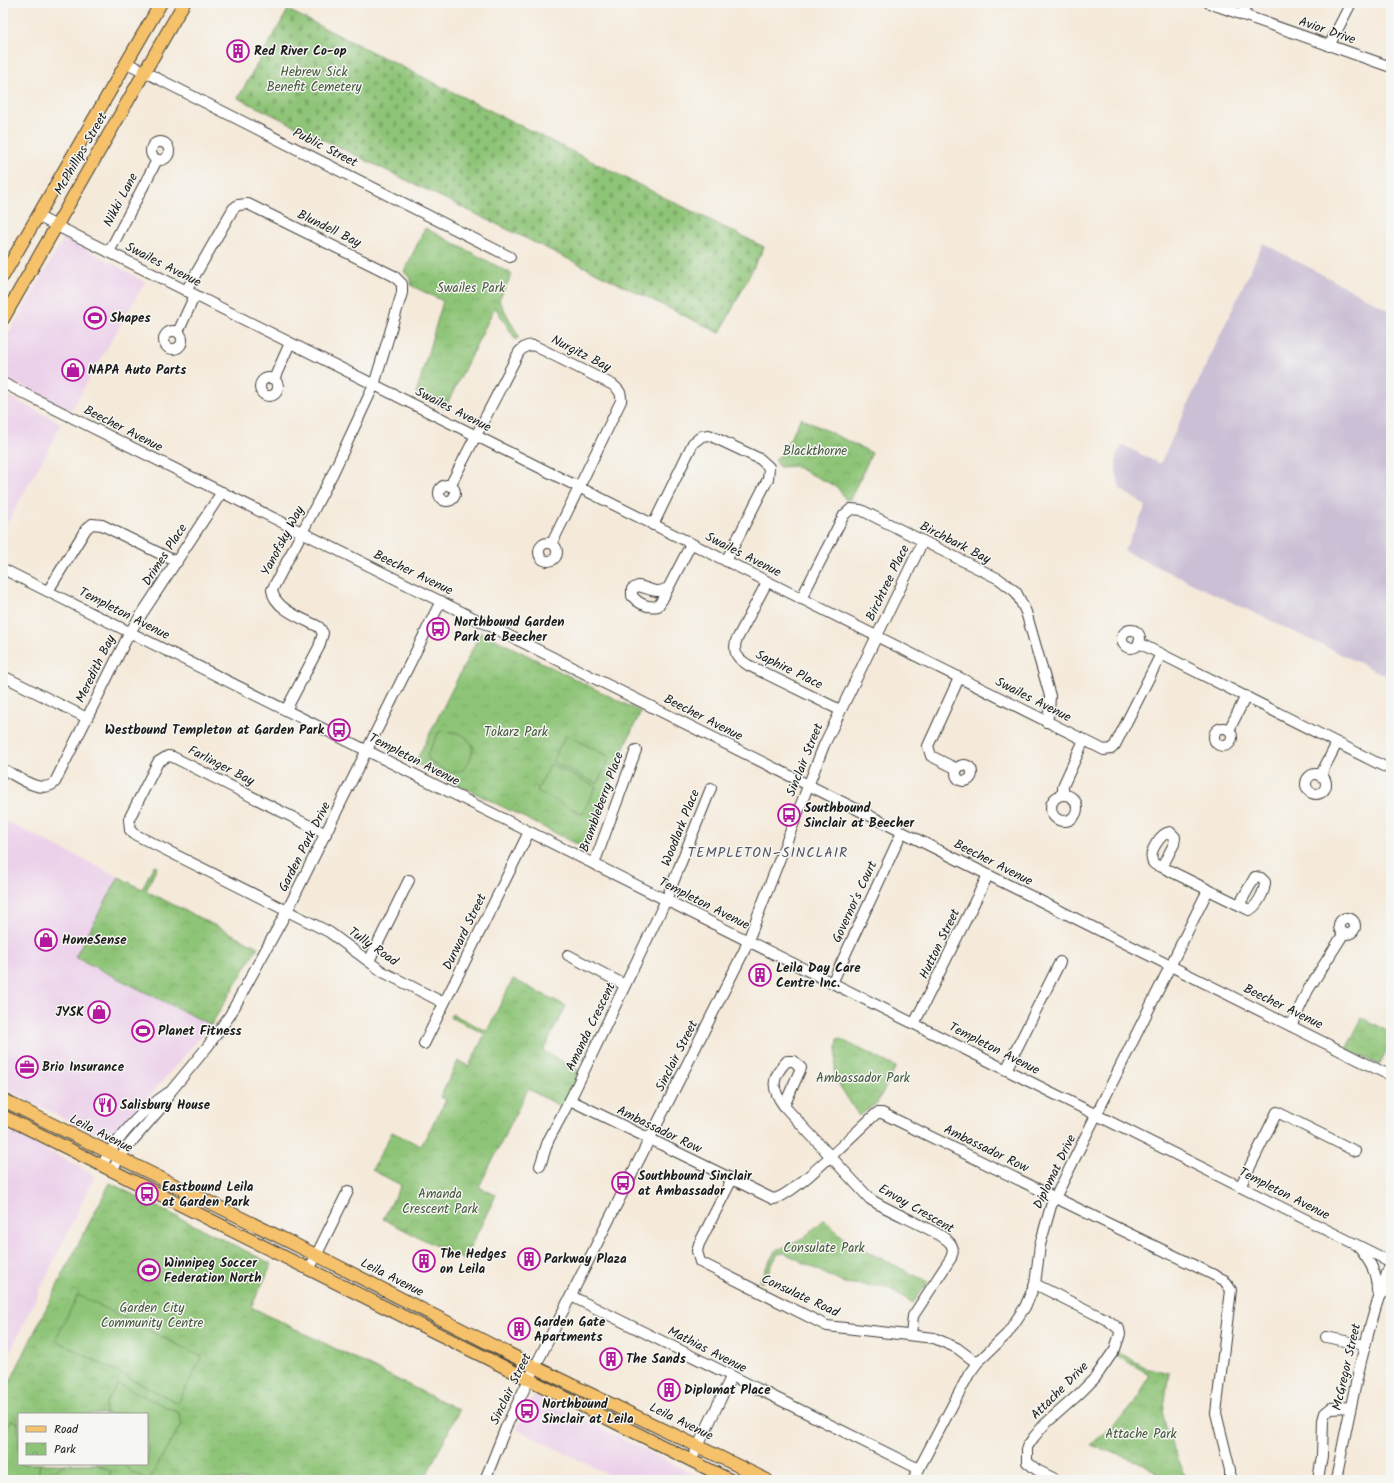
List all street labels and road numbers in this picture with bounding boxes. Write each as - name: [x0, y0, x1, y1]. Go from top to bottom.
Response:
- street label: Avior Drive: [1296, 11, 1358, 51]
- street label: McPhillips Street: [49, 108, 114, 199]
- street label: Public Street: [289, 123, 362, 174]
- street label: Nikki Lane: [98, 169, 144, 231]
- street label: Blundell Bay: [293, 204, 365, 254]
- street label: Swailes Avenue: [121, 237, 205, 293]
- street label: Nurgitz Bay: [547, 330, 616, 379]
- street label: Swailes Avenue: [411, 382, 495, 438]
- street label: Beecher Avenue: [80, 400, 166, 458]
- street label: Yanofsky Way: [256, 501, 311, 580]
- street label: Birchbark Bay: [916, 516, 995, 570]
- street label: Drimes Place: [137, 520, 193, 590]
- street label: Swailes Avenue: [701, 527, 785, 583]
- street label: Birchtree Place: [860, 541, 916, 625]
- street label: Beecher Avenue: [370, 545, 457, 601]
- street label: Templeton Avenue: [75, 582, 173, 646]
- street label: Meredith Bay: [70, 631, 122, 707]
- street label: Saphire Place: [752, 645, 826, 695]
- street label: Swailes Avenue: [991, 672, 1075, 728]
- street label: Beecher Avenue: [660, 689, 746, 747]
- street label: Sinclair Street: [781, 719, 830, 800]
- street label: Templeton Avenue: [365, 728, 463, 792]
- street label: Farlinger Bay: [184, 740, 259, 792]
- street label: Brambleberry Place: [574, 749, 630, 855]
- street label: Woodlark Place: [656, 786, 706, 870]
- street label: Garden Park Drive: [273, 798, 337, 896]
- street label: Beecher Avenue: [950, 834, 1036, 892]
- street label: Governor's Court: [827, 857, 884, 947]
- street label: Templeton Avenue: [655, 872, 753, 936]
- street label: Durward Street: [437, 889, 493, 974]
- street label: Hutton Street: [914, 904, 967, 983]
- street label: Tully Road: [344, 922, 403, 972]
- street label: Amanda Crescent: [560, 978, 622, 1075]
- street label: Beecher Avenue: [1240, 979, 1327, 1035]
- street label: Sinclair Street: [650, 1016, 704, 1095]
- street label: Templeton Avenue: [945, 1017, 1043, 1081]
- street label: Ambassador Row: [613, 1100, 705, 1160]
- street label: Leila Avenue: [66, 1109, 137, 1159]
- street label: Ambassador Row: [940, 1119, 1032, 1179]
- street label: Diplomat Drive: [1028, 1131, 1082, 1213]
- street label: Templeton Avenue: [1235, 1162, 1333, 1226]
- street label: Envoy Crescent: [874, 1179, 959, 1240]
- street label: Leila Avenue: [357, 1253, 428, 1303]
- street label: Consulate Road: [758, 1269, 843, 1323]
- street label: McGregor Street: [1327, 1320, 1367, 1413]
- street label: Mathias Avenue: [664, 1321, 750, 1379]
- street label: Sinclair Street: [485, 1349, 538, 1428]
- street label: Attache Drive: [1026, 1357, 1094, 1425]
- street label: Leila Avenue: [645, 1397, 717, 1447]

